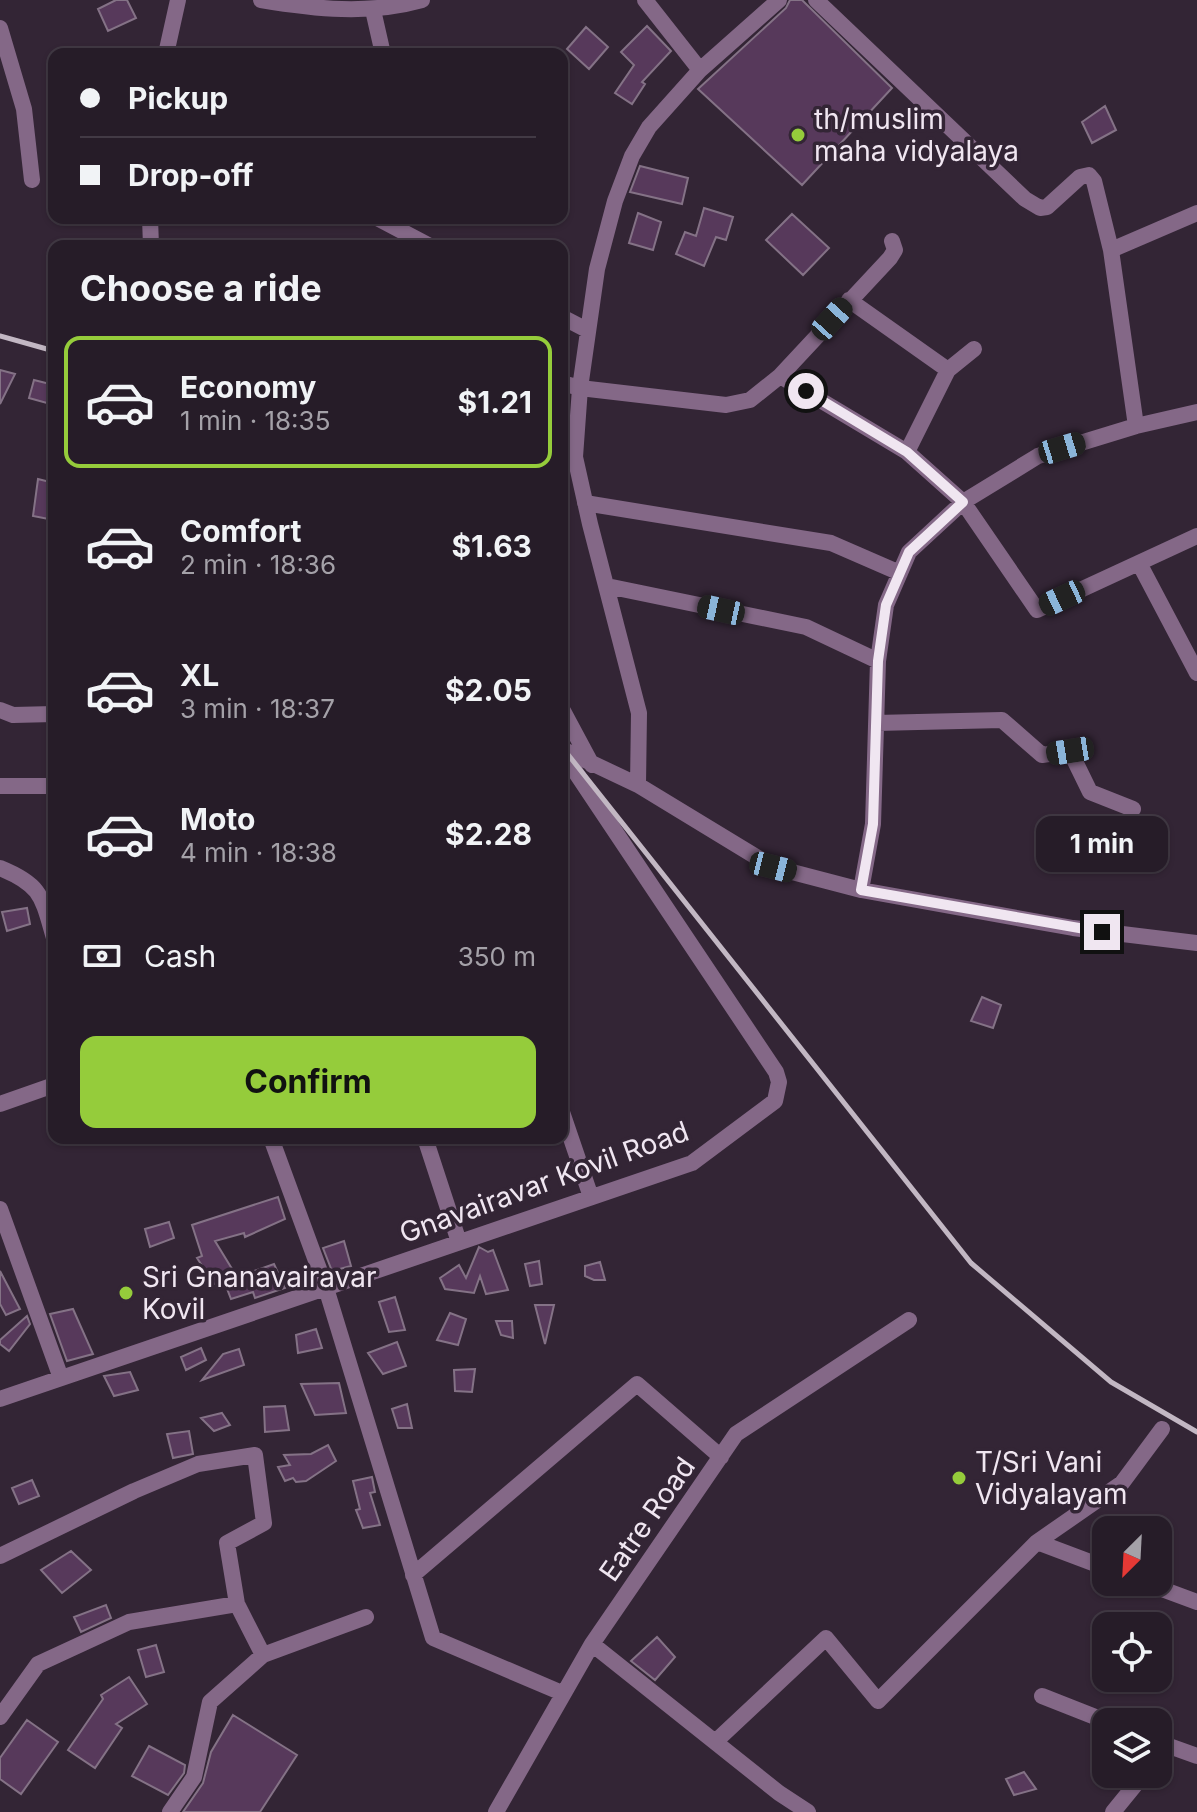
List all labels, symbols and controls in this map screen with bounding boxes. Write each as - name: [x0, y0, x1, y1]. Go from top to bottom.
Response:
- text: Pickup: [128, 80, 228, 116]
- place label: th/muslim maha vidyalaya: [814, 102, 1019, 168]
- marker: th/muslim maha vidyalaya: [789, 126, 807, 144]
- text: Drop-off: [128, 157, 254, 193]
- text: Choose a ride: [80, 266, 322, 310]
- car: [807, 293, 857, 345]
- icon: car: [84, 366, 156, 438]
- text: Economy: [180, 369, 316, 405]
- route start: [788, 373, 824, 409]
- text: $1.21: [458, 384, 532, 420]
- text: 1 min · 18:35: [180, 405, 330, 436]
- car: [1036, 430, 1088, 466]
- icon: car: [84, 510, 156, 582]
- text: Comfort: [180, 513, 301, 549]
- text: $1.63: [451, 528, 532, 564]
- text: 2 min · 18:36: [180, 549, 336, 580]
- car: [1035, 577, 1089, 619]
- car: [695, 593, 747, 627]
- icon: car: [84, 654, 156, 726]
- text: XL: [180, 657, 219, 693]
- text: $2.05: [445, 672, 532, 708]
- text: 3 min · 18:37: [180, 693, 335, 724]
- car: [1044, 735, 1096, 767]
- icon: car: [84, 798, 156, 870]
- text: Moto: [180, 801, 255, 837]
- text: $2.28: [445, 816, 532, 852]
- callout: 1 min: [1036, 816, 1168, 872]
- text: 1 min: [1070, 828, 1134, 859]
- text: 4 min · 18:38: [180, 837, 337, 868]
- car: [747, 850, 799, 884]
- route end: [1084, 914, 1120, 950]
- icon: cash: [80, 934, 124, 978]
- text: Cash: [144, 938, 216, 974]
- text: 350 m: [458, 941, 536, 972]
- button: Confirm: [80, 1036, 536, 1128]
- street label: Gnavairavar Kovil Road: [395, 1114, 693, 1250]
- place label: Sri Gnanavairavar Kovil: [142, 1260, 376, 1326]
- marker: Sri Gnanavairavar Kovil: [117, 1284, 135, 1302]
- place label: T/Sri Vani Vidyalayam: [975, 1445, 1128, 1511]
- street label: Eatre Road: [592, 1450, 702, 1588]
- marker: T/Sri Vani Vidyalayam: [950, 1469, 968, 1487]
- north arrow: [1092, 1516, 1172, 1596]
- map controls: [1092, 1516, 1172, 1788]
- button: locate: [1092, 1612, 1172, 1692]
- button: layers: [1092, 1708, 1172, 1788]

